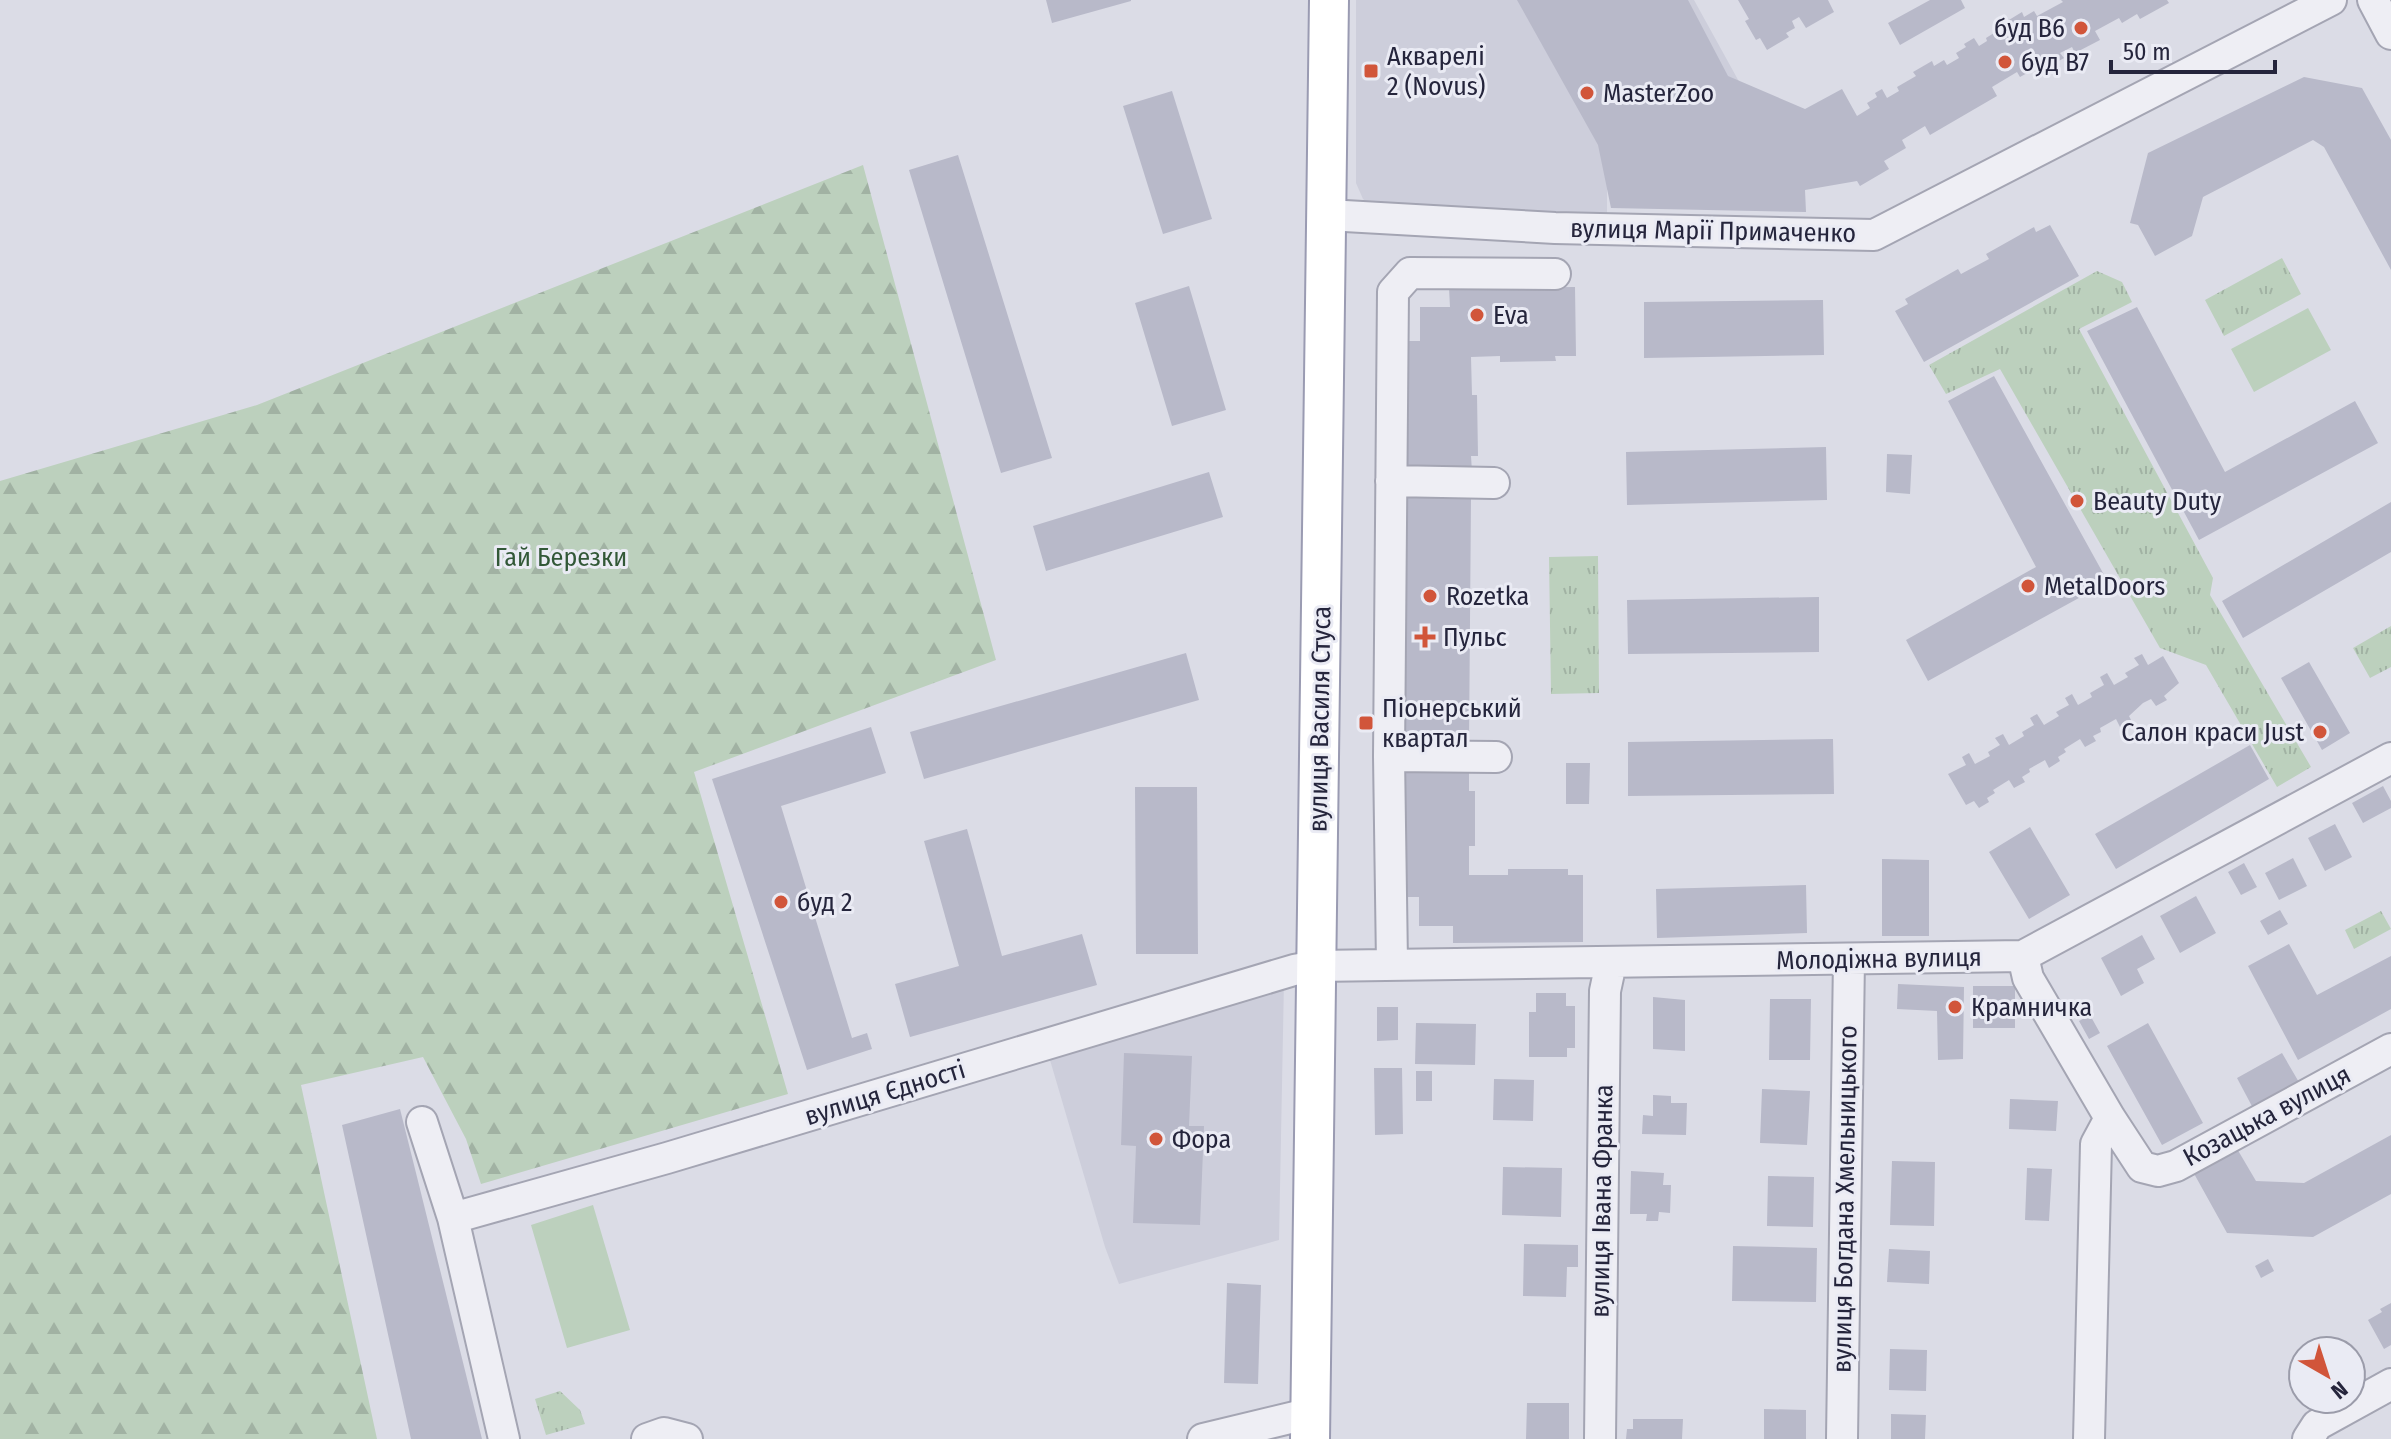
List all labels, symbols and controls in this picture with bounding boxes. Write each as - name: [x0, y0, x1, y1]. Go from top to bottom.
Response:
- place label: буд В6: [1994, 13, 2065, 44]
- marker: буд В6: [2072, 19, 2090, 37]
- scale bar: [2111, 24, 2275, 74]
- text: 50 m: [2123, 38, 2171, 66]
- place label: Акварелі 2 (Novus): [1387, 41, 1486, 102]
- place label: буд В7: [2021, 47, 2089, 78]
- marker: буд В7: [1996, 53, 2014, 71]
- marker: Акварелі 2 (Novus): [1362, 62, 1380, 80]
- place label: MasterZoo: [1603, 78, 1714, 109]
- marker: MasterZoo: [1578, 84, 1596, 102]
- street label: вулиця Марії Примаченко: [1570, 213, 1856, 249]
- place label: Eva: [1493, 300, 1529, 331]
- marker: Eva: [1468, 306, 1486, 324]
- place label: Beauty Duty: [2093, 486, 2221, 517]
- marker: Beauty Duty: [2068, 492, 2086, 510]
- park label: Гай Березки: [495, 542, 627, 573]
- place label: MetalDoors: [2044, 571, 2165, 602]
- marker: MetalDoors: [2019, 577, 2037, 595]
- place label: Rozetka: [1446, 581, 1529, 612]
- marker: Rozetka: [1421, 587, 1439, 605]
- street label: вулиця Василя Стуса: [1303, 606, 1337, 832]
- place label: Пульс: [1443, 622, 1507, 653]
- marker: Пульс: [1414, 626, 1436, 648]
- place label: Піонерський квартал: [1382, 693, 1522, 754]
- marker: Піонерський квартал: [1357, 714, 1375, 732]
- place label: Салон краси Just: [2121, 717, 2304, 748]
- marker: Салон краси Just: [2311, 723, 2329, 741]
- place label: буд 2: [797, 887, 852, 918]
- marker: буд 2: [772, 893, 790, 911]
- street label: Молодіжна вулиця: [1776, 942, 1982, 976]
- place label: Крамничка: [1971, 992, 2092, 1023]
- marker: Крамничка: [1946, 998, 1964, 1016]
- street label: вулиця Богдана Хмельницького: [1826, 1025, 1864, 1373]
- street label: вулиця Єдності: [801, 1054, 969, 1132]
- street label: Козацька вулиця: [2178, 1059, 2356, 1173]
- street label: вулиця Івана Франка: [1584, 1084, 1620, 1318]
- place label: Фора: [1172, 1124, 1231, 1155]
- marker: Фора: [1147, 1130, 1165, 1148]
- north arrow: [2287, 1335, 2367, 1415]
- text: N: [2326, 1376, 2353, 1405]

